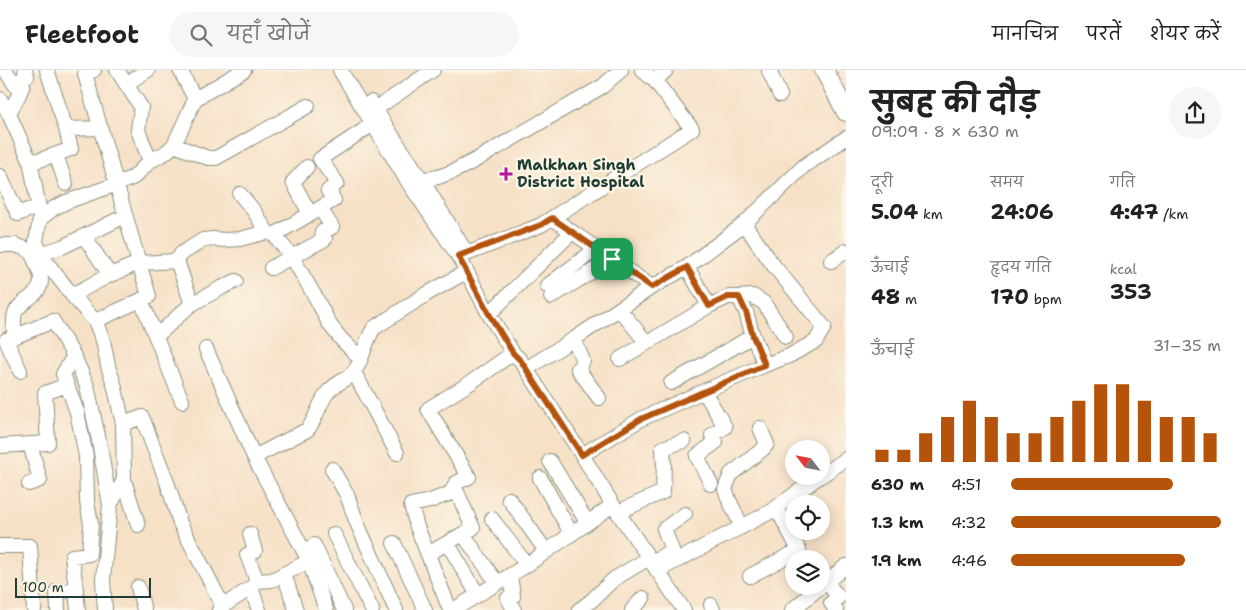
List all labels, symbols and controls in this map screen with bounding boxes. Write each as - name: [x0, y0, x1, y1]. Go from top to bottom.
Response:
- search box: [169, 12, 519, 57]
- text: Fleetfoot: [25, 19, 139, 51]
- icon: search: [187, 21, 215, 49]
- text: यहाँ खोजें: [227, 21, 310, 46]
- text: मानचित्र: [992, 22, 1058, 46]
- text: परतें: [1086, 22, 1121, 46]
- text: शेयर करें: [1149, 22, 1221, 46]
- text: सुबह की दौड़: [871, 83, 1038, 121]
- button: share: [1169, 87, 1221, 139]
- text: 09:09 · 8 × 630 m: [871, 121, 1019, 142]
- place label: Malkhan Singh District Hospital: [517, 155, 645, 192]
- marker: Malkhan Singh District Hospital: [499, 167, 513, 181]
- text: दूरी: [871, 173, 893, 191]
- text: समय: [990, 173, 1024, 191]
- text: गति: [1110, 173, 1135, 191]
- text: 5.04: [871, 198, 918, 226]
- text: 24:06: [990, 198, 1054, 226]
- text: 4:47: [1110, 198, 1158, 226]
- text: km: [918, 205, 943, 223]
- text: /km: [1158, 205, 1188, 223]
- pin: [591, 238, 633, 280]
- icon: arrive: [598, 245, 626, 273]
- text: ऊँचाई: [871, 258, 909, 276]
- text: हृदय गति: [990, 258, 1051, 276]
- text: kcal: [1110, 260, 1137, 278]
- text: 353: [1110, 278, 1152, 306]
- text: 48: [871, 283, 900, 311]
- text: 170: [990, 283, 1029, 311]
- text: m: [900, 290, 917, 308]
- text: bpm: [1029, 290, 1062, 308]
- text: 31–35 m: [1153, 335, 1221, 356]
- text: ऊँचाई: [871, 339, 914, 360]
- north arrow: [785, 440, 830, 485]
- map controls: [785, 440, 830, 595]
- text: 630 m: [871, 474, 924, 495]
- text: 4:51: [951, 474, 981, 495]
- button: locate: [785, 495, 830, 540]
- text: 1.3 km: [871, 512, 924, 533]
- text: 4:32: [951, 512, 986, 533]
- button: layers: [785, 550, 830, 595]
- text: 1.9 km: [871, 550, 922, 571]
- text: 4:46: [951, 550, 987, 571]
- scale bar: [15, 575, 151, 598]
- text: 100 m: [22, 578, 64, 596]

